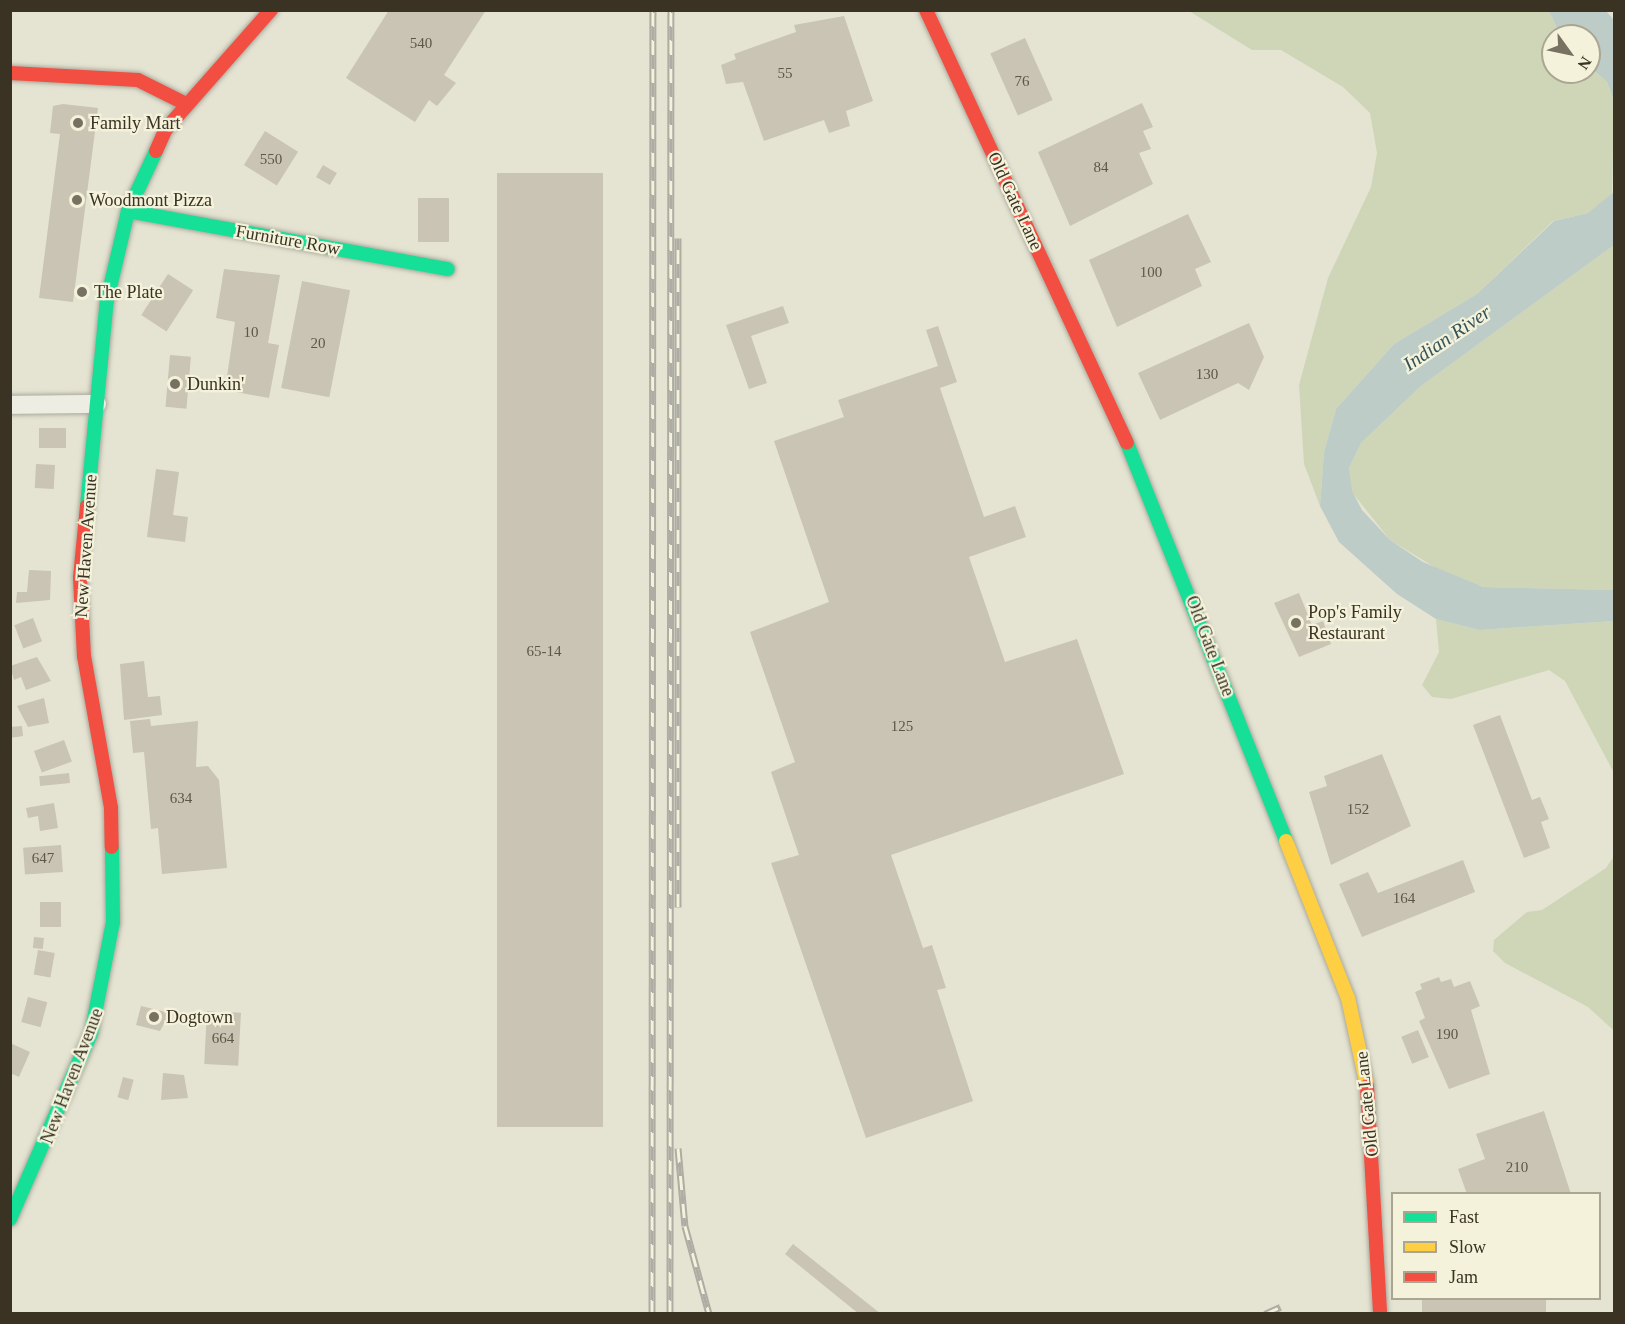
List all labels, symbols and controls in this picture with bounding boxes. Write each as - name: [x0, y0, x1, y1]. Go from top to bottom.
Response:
- north arrow: [1541, 24, 1601, 84]
- house number: 540: [410, 35, 432, 53]
- text: N: [1575, 54, 1595, 72]
- house number: 55: [778, 65, 792, 83]
- house number: 76: [1014, 73, 1030, 91]
- place label: Family Mart: [90, 112, 180, 134]
- marker: Family Mart: [71, 116, 85, 130]
- street label: Old Gate Lane: [983, 148, 1047, 254]
- house number: 550: [260, 151, 282, 169]
- house number: 84: [1094, 159, 1108, 177]
- place label: Woodmont Pizza: [89, 189, 212, 211]
- marker: Woodmont Pizza: [70, 193, 84, 207]
- street label: Furniture Row: [234, 220, 342, 260]
- house number: 100: [1140, 264, 1162, 282]
- place label: The Plate: [94, 281, 162, 303]
- marker: The Plate: [75, 285, 89, 299]
- water label: Indian River: [1399, 300, 1495, 376]
- house number: 10: [244, 324, 258, 342]
- house number: 20: [310, 335, 326, 353]
- house number: 130: [1196, 366, 1218, 384]
- place label: Dunkin': [187, 373, 244, 395]
- marker: Dunkin': [168, 377, 182, 391]
- street label: New Haven Avenue: [70, 473, 102, 619]
- street label: Old Gate Lane: [1181, 593, 1239, 699]
- place label: Pop's Family Restaurant: [1308, 602, 1402, 644]
- marker: Pop's Family Restaurant: [1289, 616, 1303, 630]
- house number: 65-14: [527, 643, 561, 661]
- house number: 125: [891, 718, 913, 736]
- house number: 634: [170, 790, 192, 808]
- house number: 152: [1347, 801, 1369, 819]
- house number: 647: [32, 850, 54, 868]
- house number: 164: [1393, 890, 1415, 908]
- street label: New Haven Avenue: [36, 1005, 108, 1147]
- place label: Dogtown: [166, 1006, 233, 1028]
- marker: Dogtown: [147, 1010, 161, 1024]
- house number: 190: [1436, 1026, 1458, 1044]
- house number: 664: [212, 1030, 234, 1048]
- street label: Old Gate Lane: [1351, 1050, 1383, 1158]
- house number: 210: [1506, 1159, 1528, 1177]
- legend: [1391, 1192, 1601, 1300]
- text: Fast: [1449, 1207, 1479, 1227]
- text: Slow: [1449, 1237, 1486, 1257]
- text: Jam: [1449, 1267, 1478, 1287]

